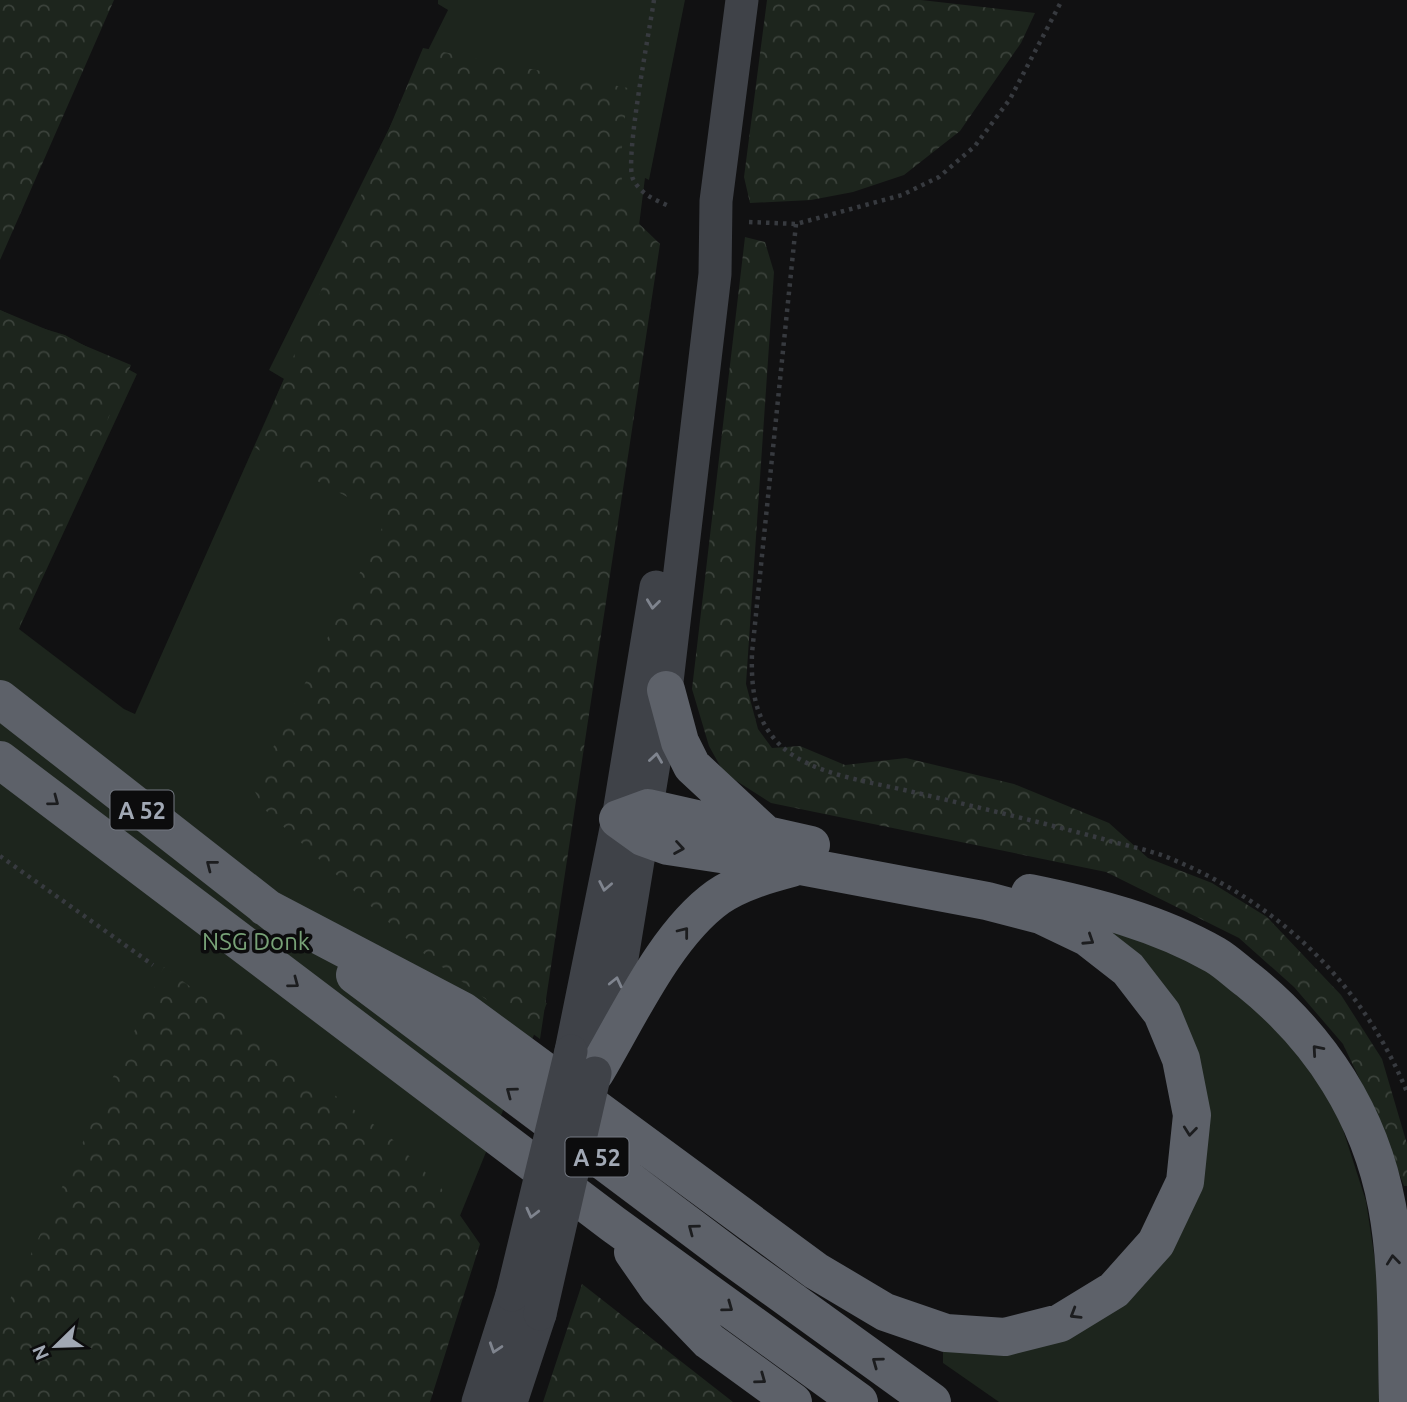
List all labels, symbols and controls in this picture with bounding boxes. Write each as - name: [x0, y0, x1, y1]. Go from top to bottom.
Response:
- one-way arrow: [646, 598, 661, 609]
- one-way arrow: [648, 753, 663, 764]
- road number: A 52: [110, 790, 174, 830]
- one-way arrow: [47, 793, 59, 806]
- one-way arrow: [673, 840, 684, 855]
- one-way arrow: [207, 860, 219, 873]
- one-way arrow: [598, 880, 613, 892]
- one-way arrow: [675, 927, 688, 940]
- park label: NSG Donk: [202, 928, 310, 955]
- one-way arrow: [1082, 932, 1095, 945]
- one-way arrow: [287, 975, 299, 987]
- one-way arrow: [608, 976, 623, 988]
- one-way arrow: [1313, 1045, 1325, 1058]
- one-way arrow: [506, 1088, 519, 1100]
- one-way arrow: [1183, 1126, 1198, 1137]
- road number: A 52: [566, 1138, 628, 1176]
- one-way arrow: [526, 1207, 540, 1219]
- one-way arrow: [688, 1224, 700, 1237]
- one-way arrow: [1385, 1255, 1400, 1266]
- one-way arrow: [720, 1299, 733, 1312]
- one-way arrow: [1069, 1306, 1082, 1319]
- north arrow: [21, 1311, 91, 1381]
- text: N: [27, 1342, 53, 1363]
- one-way arrow: [489, 1342, 503, 1354]
- one-way arrow: [872, 1358, 885, 1370]
- one-way arrow: [753, 1370, 766, 1383]

